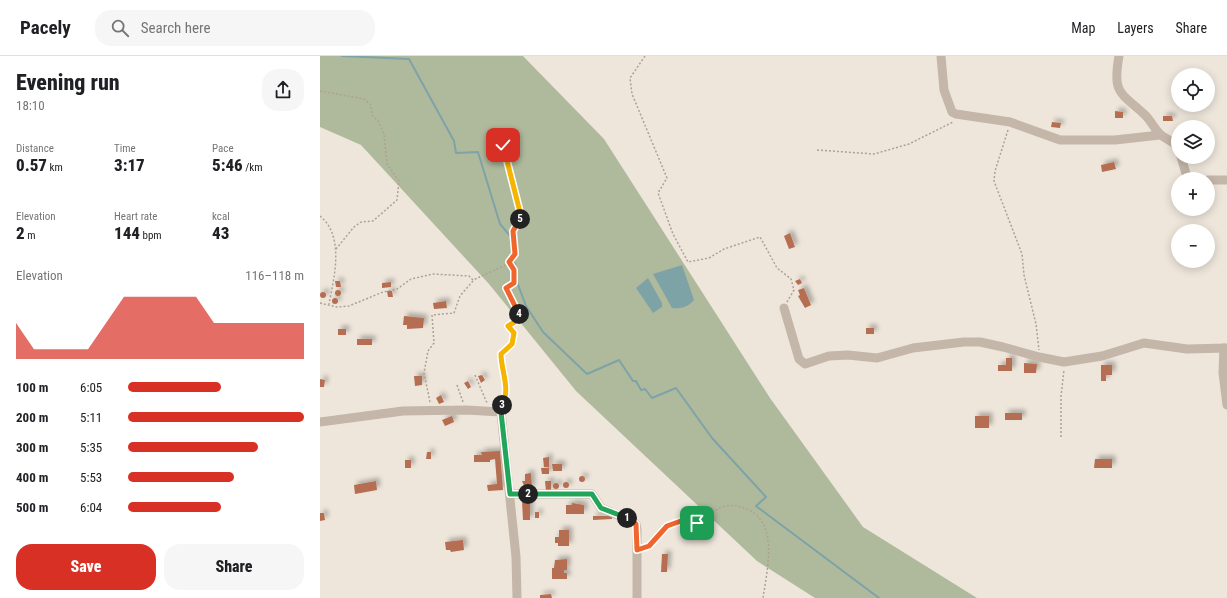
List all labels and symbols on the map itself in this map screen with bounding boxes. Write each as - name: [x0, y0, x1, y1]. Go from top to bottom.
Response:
- pin: [486, 128, 520, 162]
- pin: 5: [510, 209, 530, 229]
- pin: 4: [509, 304, 529, 324]
- pin: 3: [492, 395, 512, 415]
- pin: 2: [518, 484, 538, 504]
- pin: [680, 506, 714, 540]
- pin: 1: [617, 508, 637, 528]

